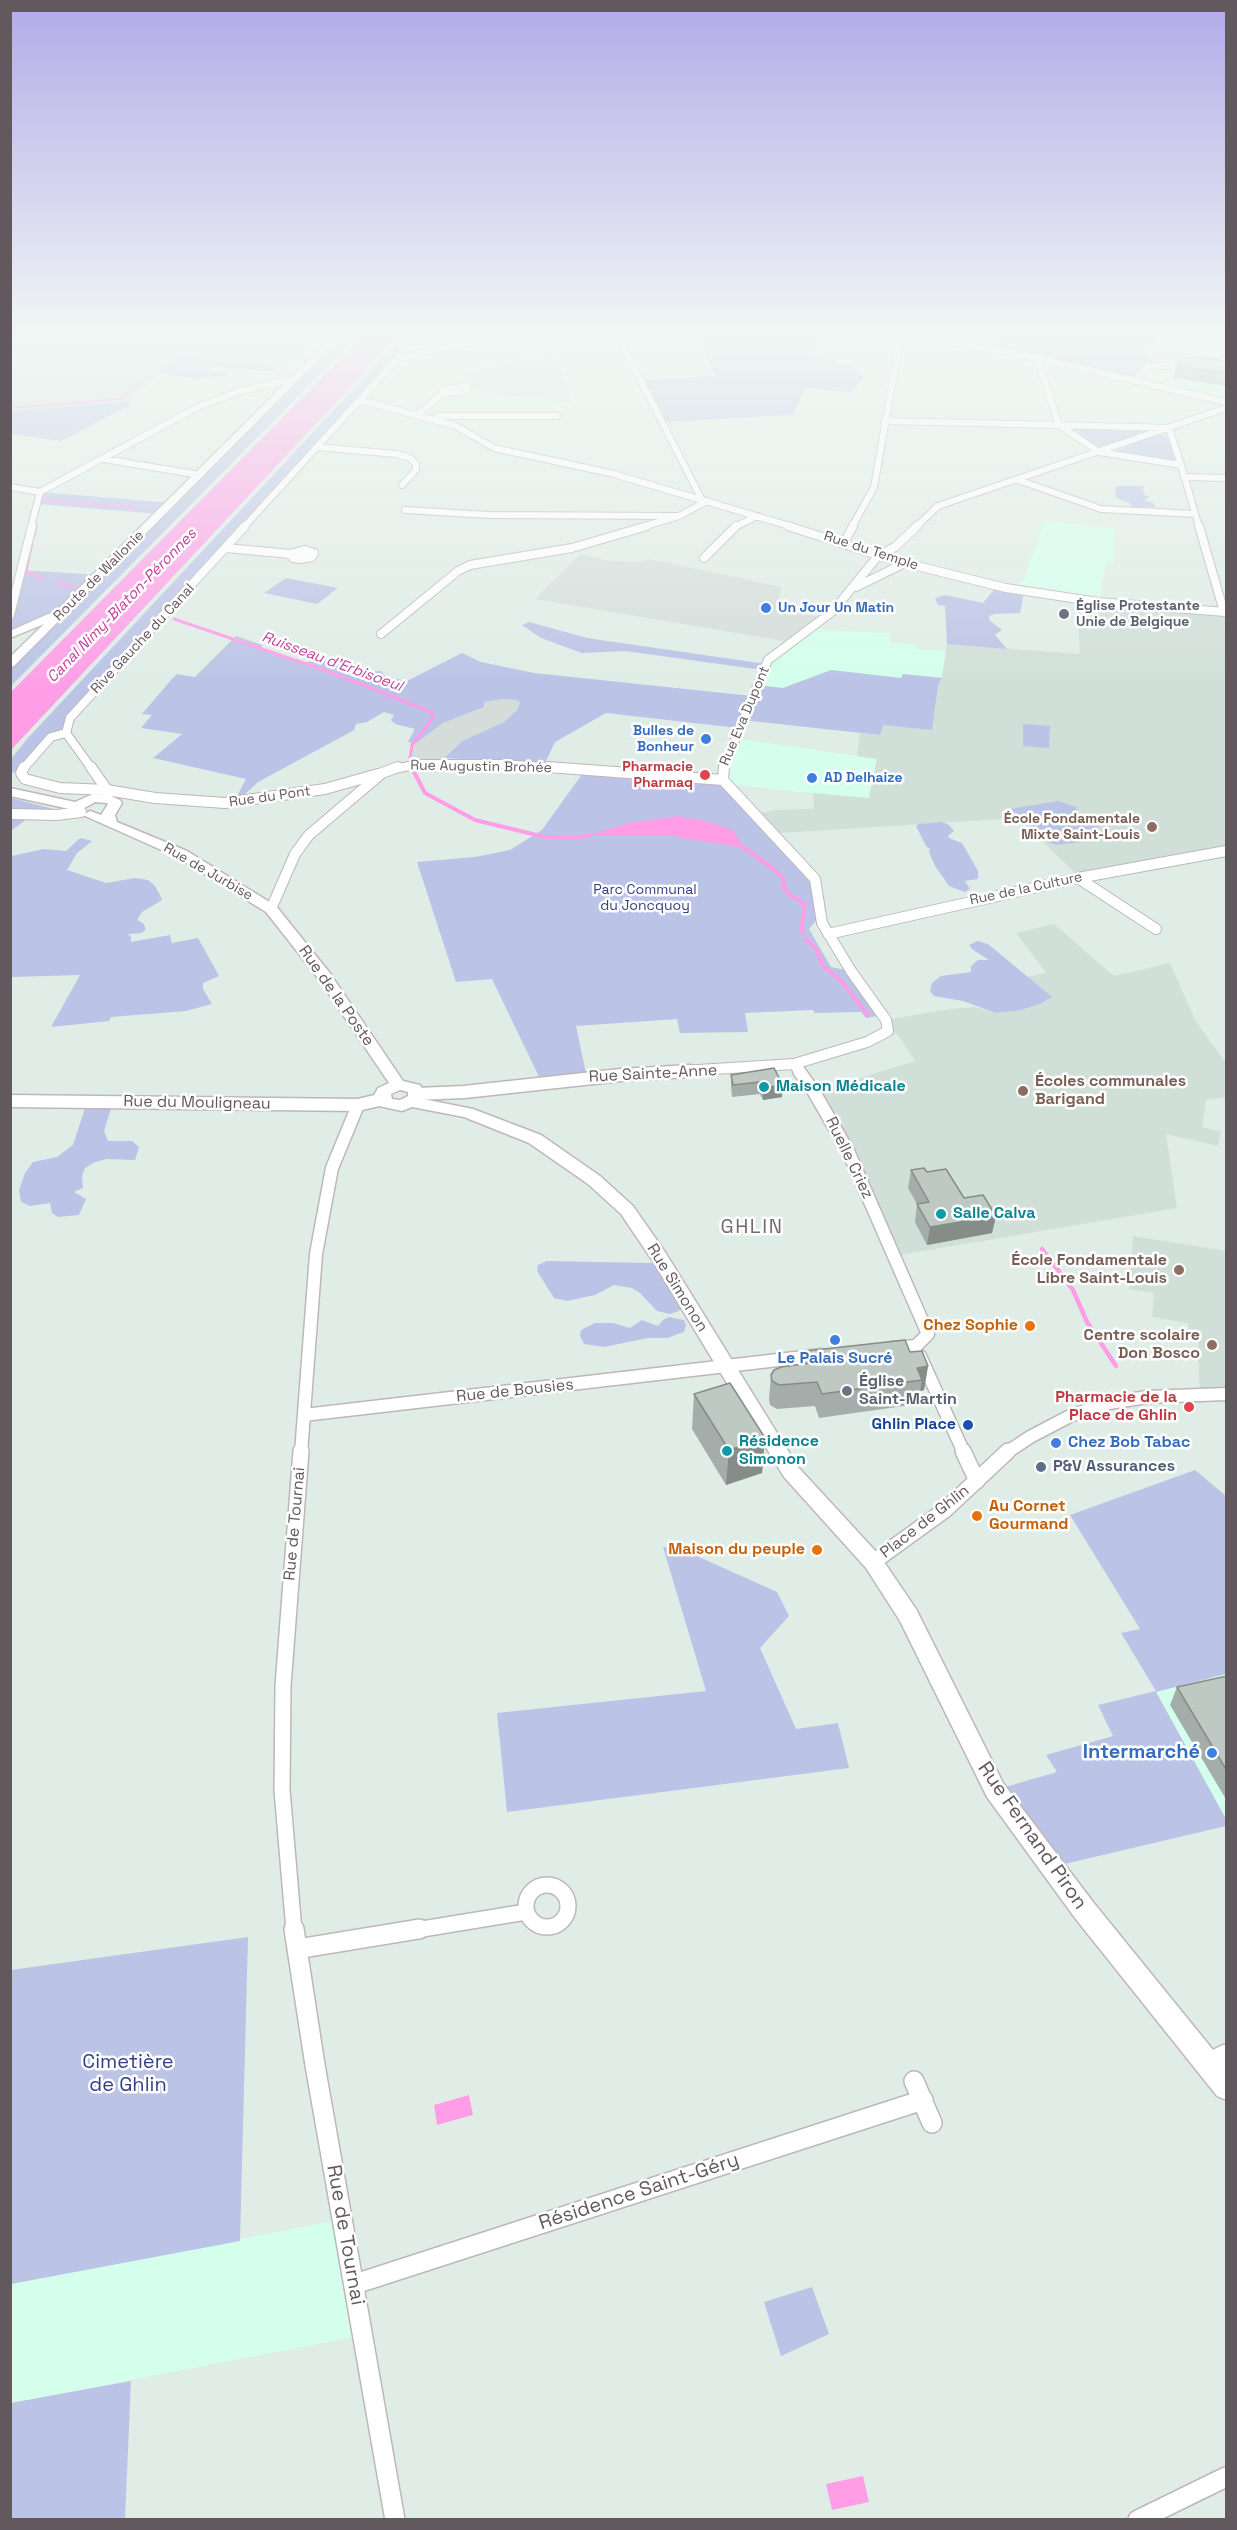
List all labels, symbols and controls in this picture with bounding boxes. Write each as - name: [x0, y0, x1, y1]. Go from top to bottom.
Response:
- water label: Canal Nimy-Blaton-Péronnes: [44, 525, 200, 687]
- street label: Route de Wallonie: [50, 527, 148, 625]
- street label: Rue du Temple: [822, 528, 920, 574]
- street label: Rive Gauche du Canal: [88, 581, 198, 697]
- place label: Église Protestante Unie de Belgique: [1076, 598, 1200, 630]
- place label: Un Jour Un Matin: [778, 600, 894, 616]
- marker: Un Jour Un Matin: [759, 601, 773, 615]
- marker: Église Protestante Unie de Belgique: [1057, 607, 1071, 621]
- water label: Ruisseau d'Erbisoeul: [259, 628, 405, 696]
- street label: Rue Eva Dupont: [716, 664, 774, 768]
- place label: Bulles de Bonheur: [633, 723, 694, 756]
- marker: Bulles de Bonheur: [699, 732, 713, 746]
- street label: Rue Augustin Brohée: [410, 757, 552, 777]
- place label: Pharmacie Pharmaq: [622, 759, 693, 792]
- marker: Pharmacie Pharmaq: [698, 768, 712, 782]
- place label: AD Delhaize: [824, 770, 903, 786]
- marker: AD Delhaize: [805, 771, 819, 785]
- street label: Rue du Pont: [228, 783, 312, 811]
- place label: École Fondamentale Mixte Saint-Louis: [1004, 811, 1140, 844]
- marker: École Fondamentale Mixte Saint-Louis: [1145, 820, 1159, 834]
- street label: Rue de Jurbise: [160, 840, 256, 904]
- street label: Rue de la Culture: [968, 869, 1084, 909]
- park label: Parc Communal du Joncquoy: [593, 882, 697, 915]
- street label: Rue de la Poste: [294, 942, 378, 1050]
- street label: Rue Sainte-Anne: [588, 1061, 718, 1087]
- place label: Écoles communales Barigand: [1035, 1072, 1186, 1110]
- place label: Maison Médicale: [776, 1077, 906, 1097]
- marker: Maison Médicale: [757, 1080, 771, 1094]
- marker: Écoles communales Barigand: [1016, 1084, 1030, 1098]
- street label: Rue du Mouligneau: [123, 1092, 271, 1114]
- street label: Ruelle Criez: [821, 1114, 877, 1202]
- place label: Salle Calva: [953, 1204, 1035, 1224]
- marker: Salle Calva: [934, 1207, 948, 1221]
- district label: GHLIN: [721, 1216, 783, 1240]
- street label: Rue Simonon: [642, 1240, 712, 1336]
- place label: École Fondamentale Libre Saint-Louis: [1011, 1251, 1167, 1289]
- marker: École Fondamentale Libre Saint-Louis: [1172, 1263, 1186, 1277]
- place label: Chez Sophie: [923, 1316, 1018, 1336]
- marker: Chez Sophie: [1023, 1319, 1037, 1333]
- place label: Centre scolaire Don Bosco: [1084, 1326, 1200, 1364]
- marker: Le Palais Sucré: [828, 1333, 842, 1347]
- marker: Centre scolaire Don Bosco: [1205, 1338, 1219, 1352]
- place label: Le Palais Sucré: [777, 1349, 893, 1369]
- place label: Église Saint-Martin: [859, 1372, 957, 1410]
- street label: Rue de Bousies: [455, 1375, 575, 1407]
- marker: Église Saint-Martin: [840, 1384, 854, 1398]
- place label: Pharmacie de la Place de Ghlin: [1055, 1388, 1177, 1426]
- marker: Pharmacie de la Place de Ghlin: [1182, 1400, 1196, 1414]
- place label: Ghlin Place: [872, 1415, 956, 1435]
- marker: Ghlin Place: [961, 1418, 975, 1432]
- place label: Résidence Simonon: [739, 1432, 819, 1470]
- place label: Chez Bob Tabac: [1068, 1433, 1190, 1453]
- marker: Chez Bob Tabac: [1049, 1436, 1063, 1450]
- marker: Résidence Simonon: [720, 1444, 734, 1458]
- place label: P&V Assurances: [1053, 1457, 1175, 1477]
- marker: P&V Assurances: [1034, 1460, 1048, 1474]
- street label: Rue de Tournai: [280, 1466, 310, 1582]
- street label: Place de Ghlin: [877, 1481, 973, 1563]
- place label: Au Cornet Gourmand: [989, 1497, 1069, 1535]
- marker: Au Cornet Gourmand: [970, 1509, 984, 1523]
- place label: Maison du peuple: [668, 1540, 805, 1560]
- marker: Maison du peuple: [810, 1543, 824, 1557]
- place label: Intermarché: [1083, 1741, 1200, 1765]
- marker: Intermarché: [1205, 1746, 1219, 1760]
- street label: Rue Fernand Piron: [972, 1758, 1092, 1914]
- park label: Cimetière de Ghlin: [82, 2051, 174, 2098]
- street label: Résidence Saint-Géry: [536, 2148, 742, 2236]
- street label: Rue de Tournai: [321, 2163, 369, 2307]

